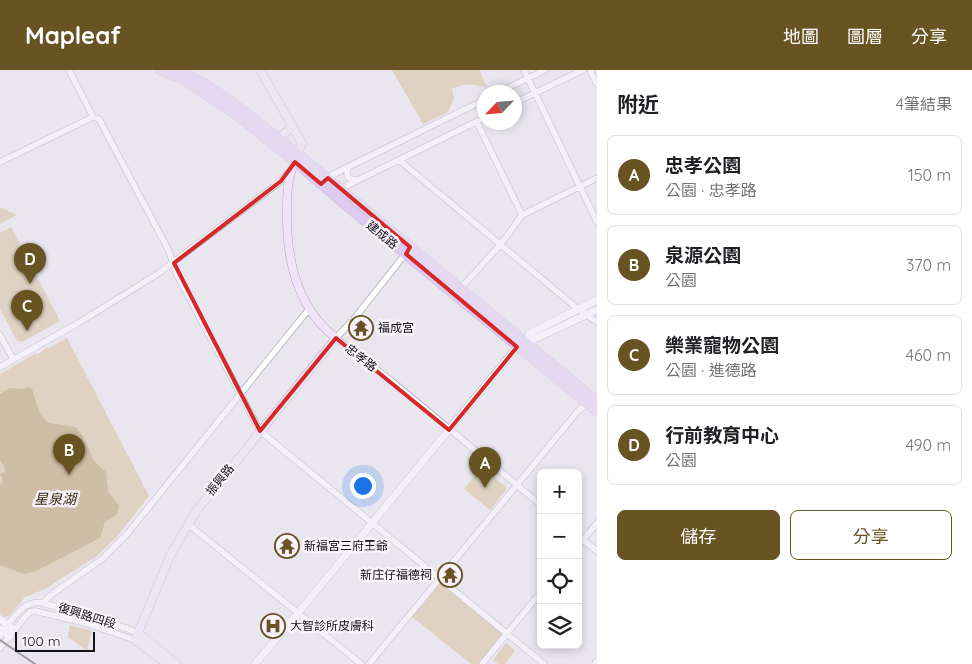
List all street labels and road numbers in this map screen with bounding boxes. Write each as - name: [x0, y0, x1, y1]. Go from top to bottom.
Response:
- street label: 建成路: [364, 217, 401, 252]
- street label: 忠孝路: [343, 341, 380, 375]
- street label: 振興路: [202, 461, 237, 498]
- street label: 復興路四段: [56, 600, 118, 631]

